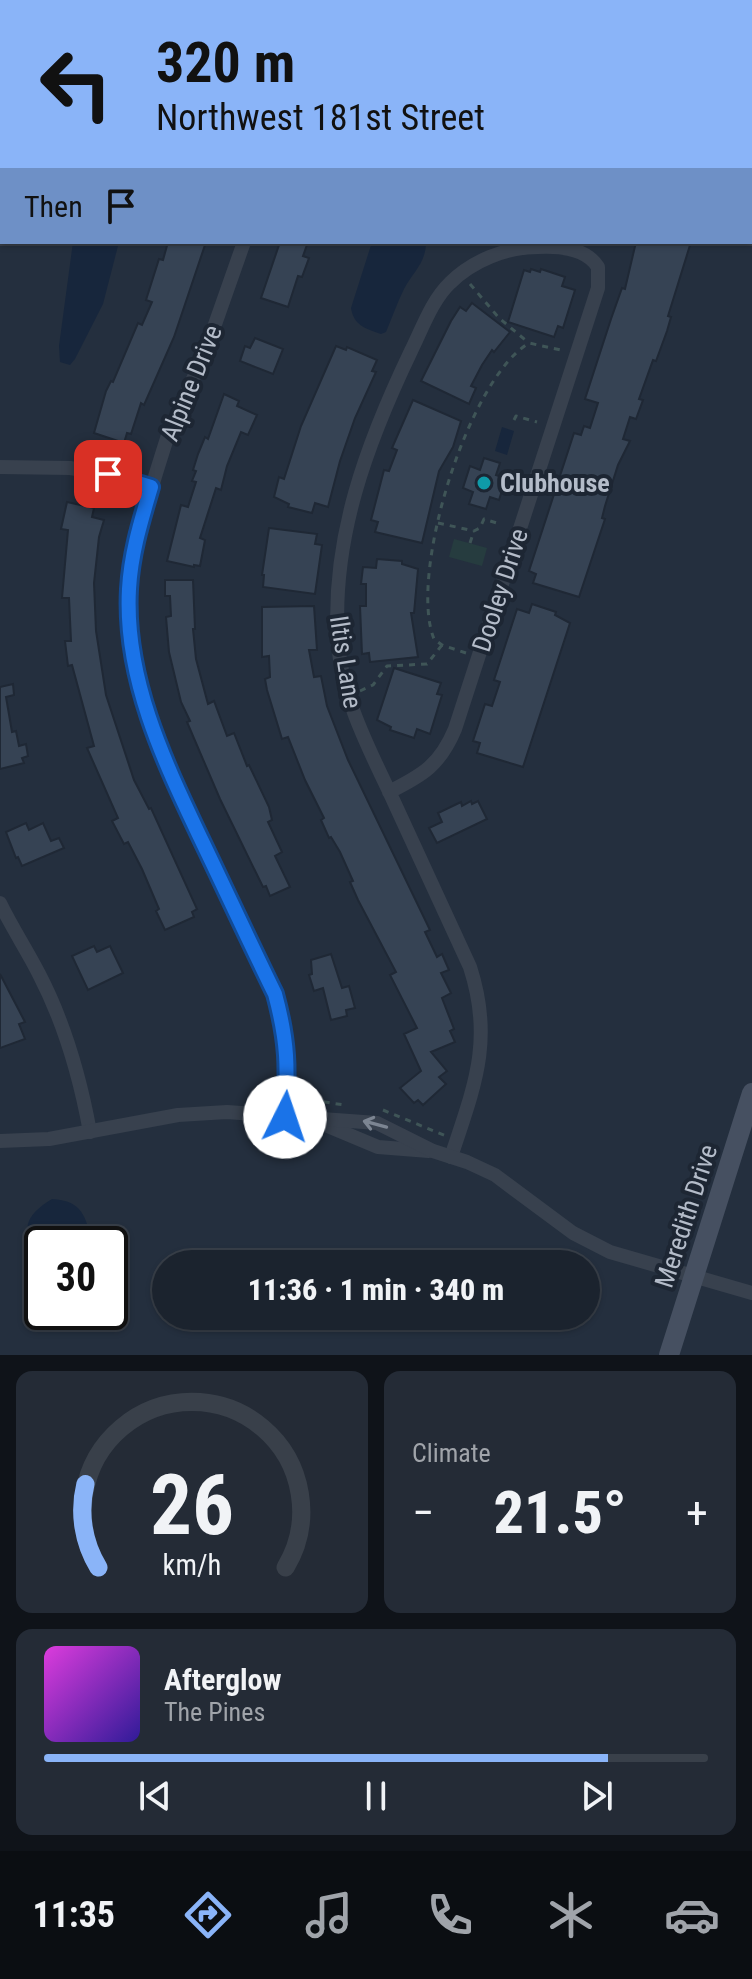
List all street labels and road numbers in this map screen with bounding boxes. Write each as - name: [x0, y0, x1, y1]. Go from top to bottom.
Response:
- street label: Alpine Drive: [154, 321, 228, 445]
- street label: Dooley Drive: [466, 525, 534, 655]
- street label: Iltis Lane: [324, 613, 368, 711]
- street label: Meredith Drive: [649, 1141, 723, 1291]

